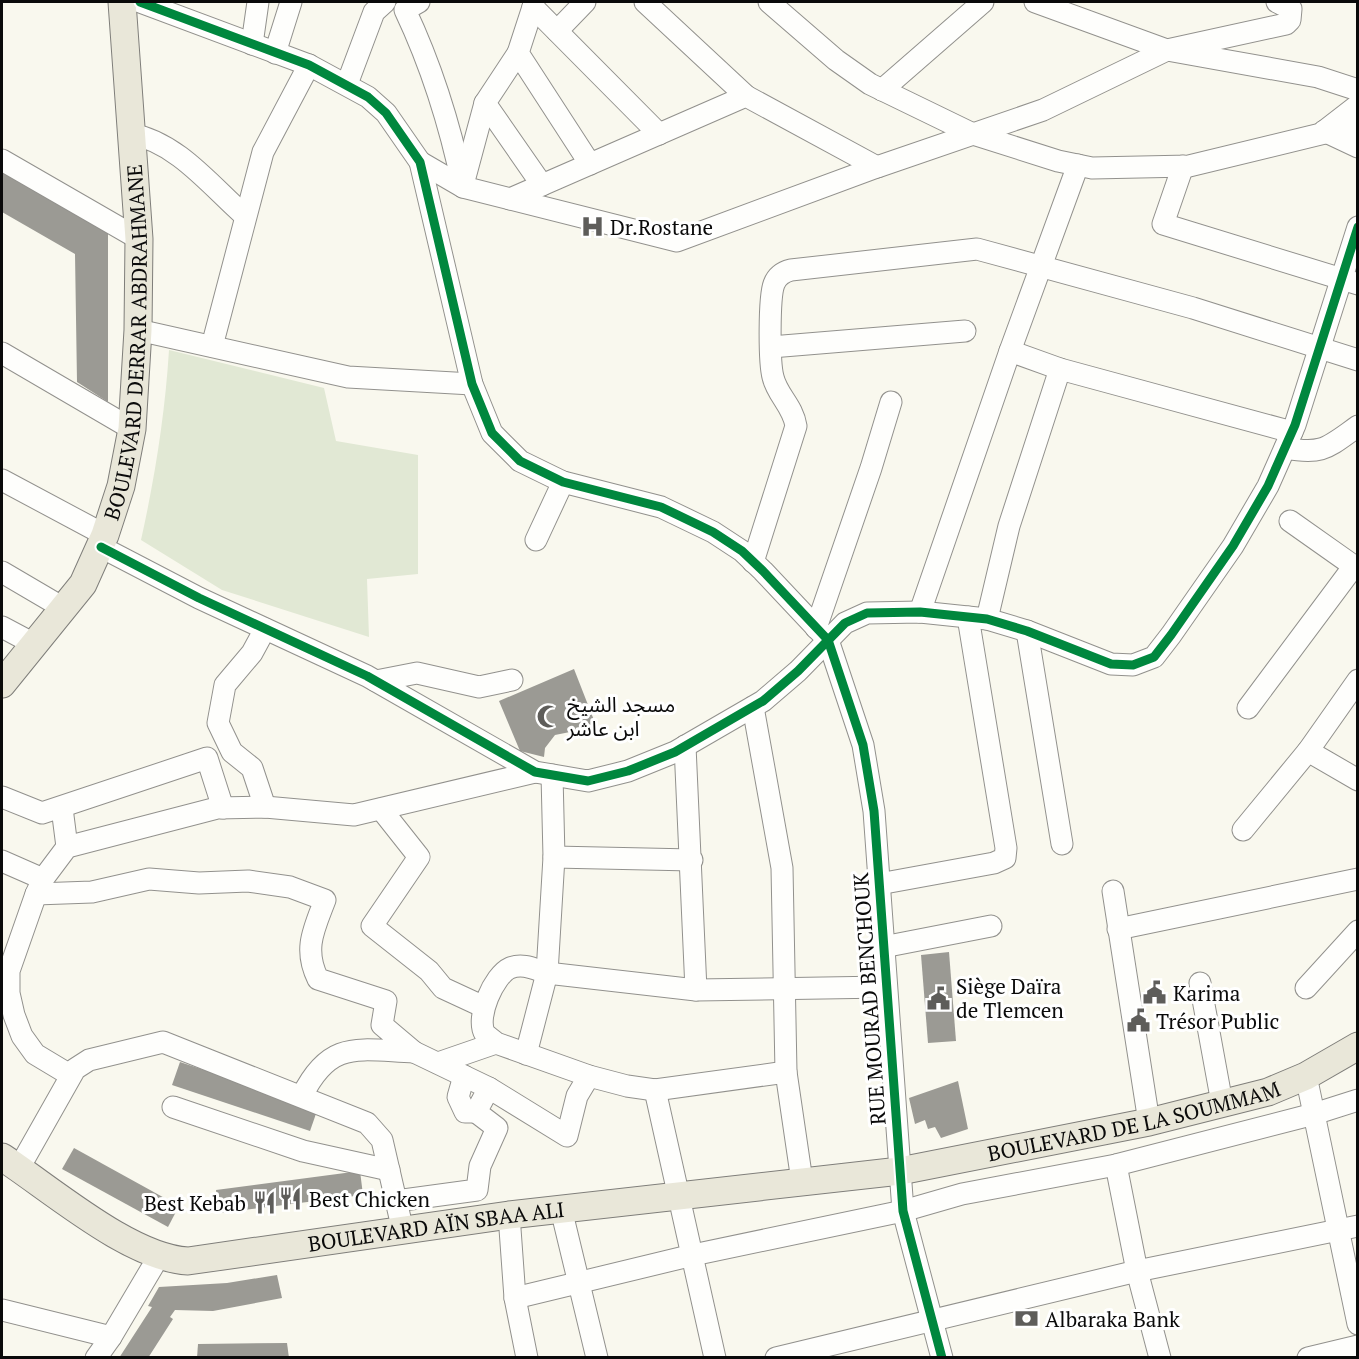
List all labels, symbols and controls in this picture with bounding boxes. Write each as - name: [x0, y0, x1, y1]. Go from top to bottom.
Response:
- street label: BOULEVARD DERRAR ABDRAHMANE: [97, 163, 153, 524]
- place label: Dr.Rostane: [610, 213, 713, 241]
- hospital icon: Dr.Rostane: [579, 214, 605, 240]
- place label: مسجد الشيخ ابن عاشر: [566, 690, 675, 742]
- mosque icon: مسجد الشيخ ابن عاشر: [536, 703, 562, 729]
- street label: RUE MOURAD BENCHOUK: [846, 871, 892, 1126]
- place label: Siège Daïra de Tlemcen: [956, 972, 1064, 1024]
- place label: Karima: [1173, 979, 1241, 1007]
- public building icon: Karima: [1142, 980, 1168, 1006]
- public building icon: Siège Daïra de Tlemcen: [925, 985, 951, 1011]
- place label: Trésor Public: [1156, 1007, 1279, 1035]
- public building icon: Trésor Public: [1125, 1008, 1151, 1034]
- street label: BOULEVARD DE LA SOUMMAM: [985, 1074, 1284, 1167]
- place label: Best Chicken: [309, 1185, 431, 1213]
- restaurant icon: Best Chicken: [278, 1186, 304, 1212]
- place label: Best Kebab: [144, 1189, 246, 1217]
- restaurant icon: Best Kebab: [251, 1190, 277, 1216]
- street label: BOULEVARD AÏN SBAA ALI: [306, 1195, 566, 1258]
- place label: Albaraka Bank: [1045, 1305, 1180, 1333]
- bank icon: Albaraka Bank: [1014, 1306, 1040, 1332]

